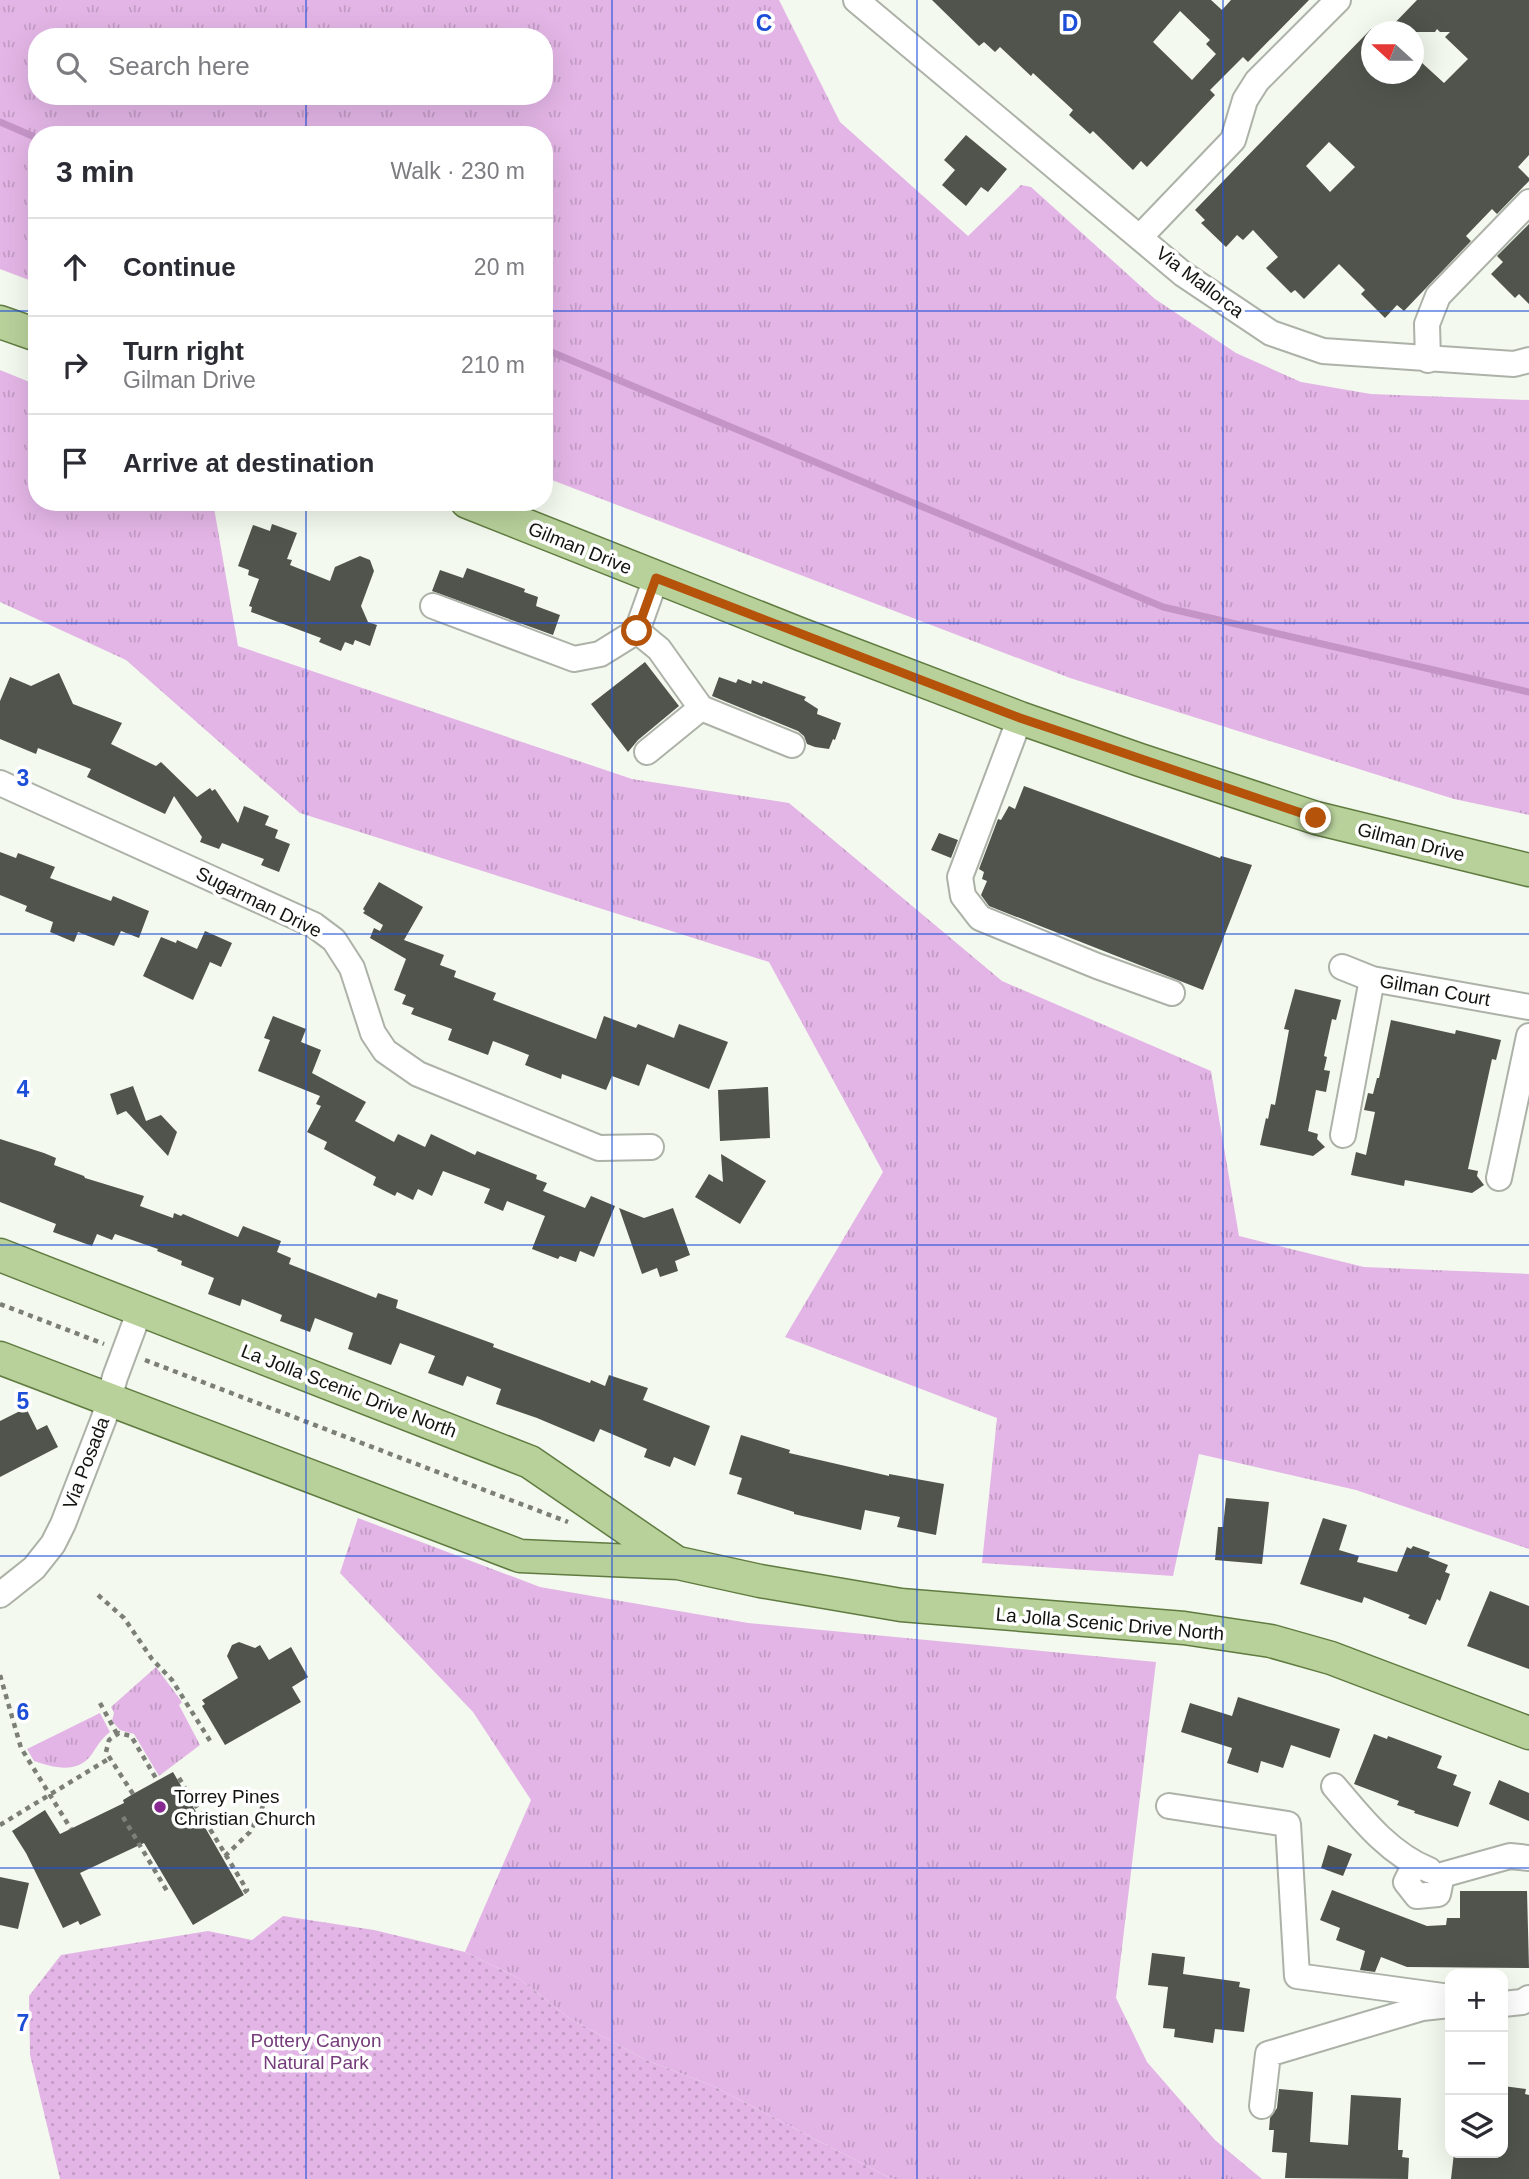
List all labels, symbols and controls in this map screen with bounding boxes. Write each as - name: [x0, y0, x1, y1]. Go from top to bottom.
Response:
- text: C: [756, 10, 772, 36]
- text: D: [1062, 10, 1078, 36]
- north arrow: [1361, 21, 1424, 84]
- search box: [28, 28, 553, 105]
- icon: search: [52, 48, 90, 86]
- text: Search here: [108, 51, 250, 81]
- text: 3 min: [56, 155, 134, 188]
- text: Walk · 230 m: [390, 158, 525, 184]
- street label: Via Mallorca: [1152, 242, 1248, 322]
- icon: ahead: [56, 248, 94, 286]
- text: Continue: [123, 252, 236, 282]
- text: 20 m: [474, 254, 525, 280]
- text: Turn right: [123, 336, 244, 366]
- icon: right: [56, 346, 94, 384]
- text: 210 m: [461, 352, 525, 378]
- text: Gilman Drive: [123, 367, 256, 393]
- icon: arrive: [56, 444, 94, 482]
- text: Arrive at destination: [123, 448, 374, 478]
- street label: Gilman Drive: [525, 518, 635, 578]
- route start: [621, 615, 652, 646]
- text: 3: [17, 765, 29, 791]
- route end: [1300, 802, 1331, 833]
- street label: Gilman Drive: [1355, 819, 1467, 865]
- street label: Sugarman Drive: [193, 862, 325, 942]
- street label: Gilman Court: [1378, 970, 1493, 1010]
- text: 4: [17, 1076, 30, 1102]
- street label: La Jolla Scenic Drive North: [238, 1340, 460, 1442]
- text: 5: [17, 1388, 30, 1414]
- street label: Via Posada: [59, 1414, 113, 1512]
- street label: La Jolla Scenic Drive North: [995, 1604, 1225, 1644]
- text: 6: [17, 1699, 29, 1725]
- place label: Torrey Pines Christian Church: [174, 1786, 316, 1829]
- marker: Torrey Pines Christian Church: [152, 1799, 168, 1815]
- map controls: [1445, 1969, 1508, 2158]
- button: +: [1445, 1969, 1508, 2032]
- text: 7: [17, 2010, 29, 2036]
- park label: Pottery Canyon Natural Park: [251, 2030, 381, 2073]
- button: −: [1445, 2032, 1508, 2095]
- button: layers: [1445, 2095, 1508, 2158]

